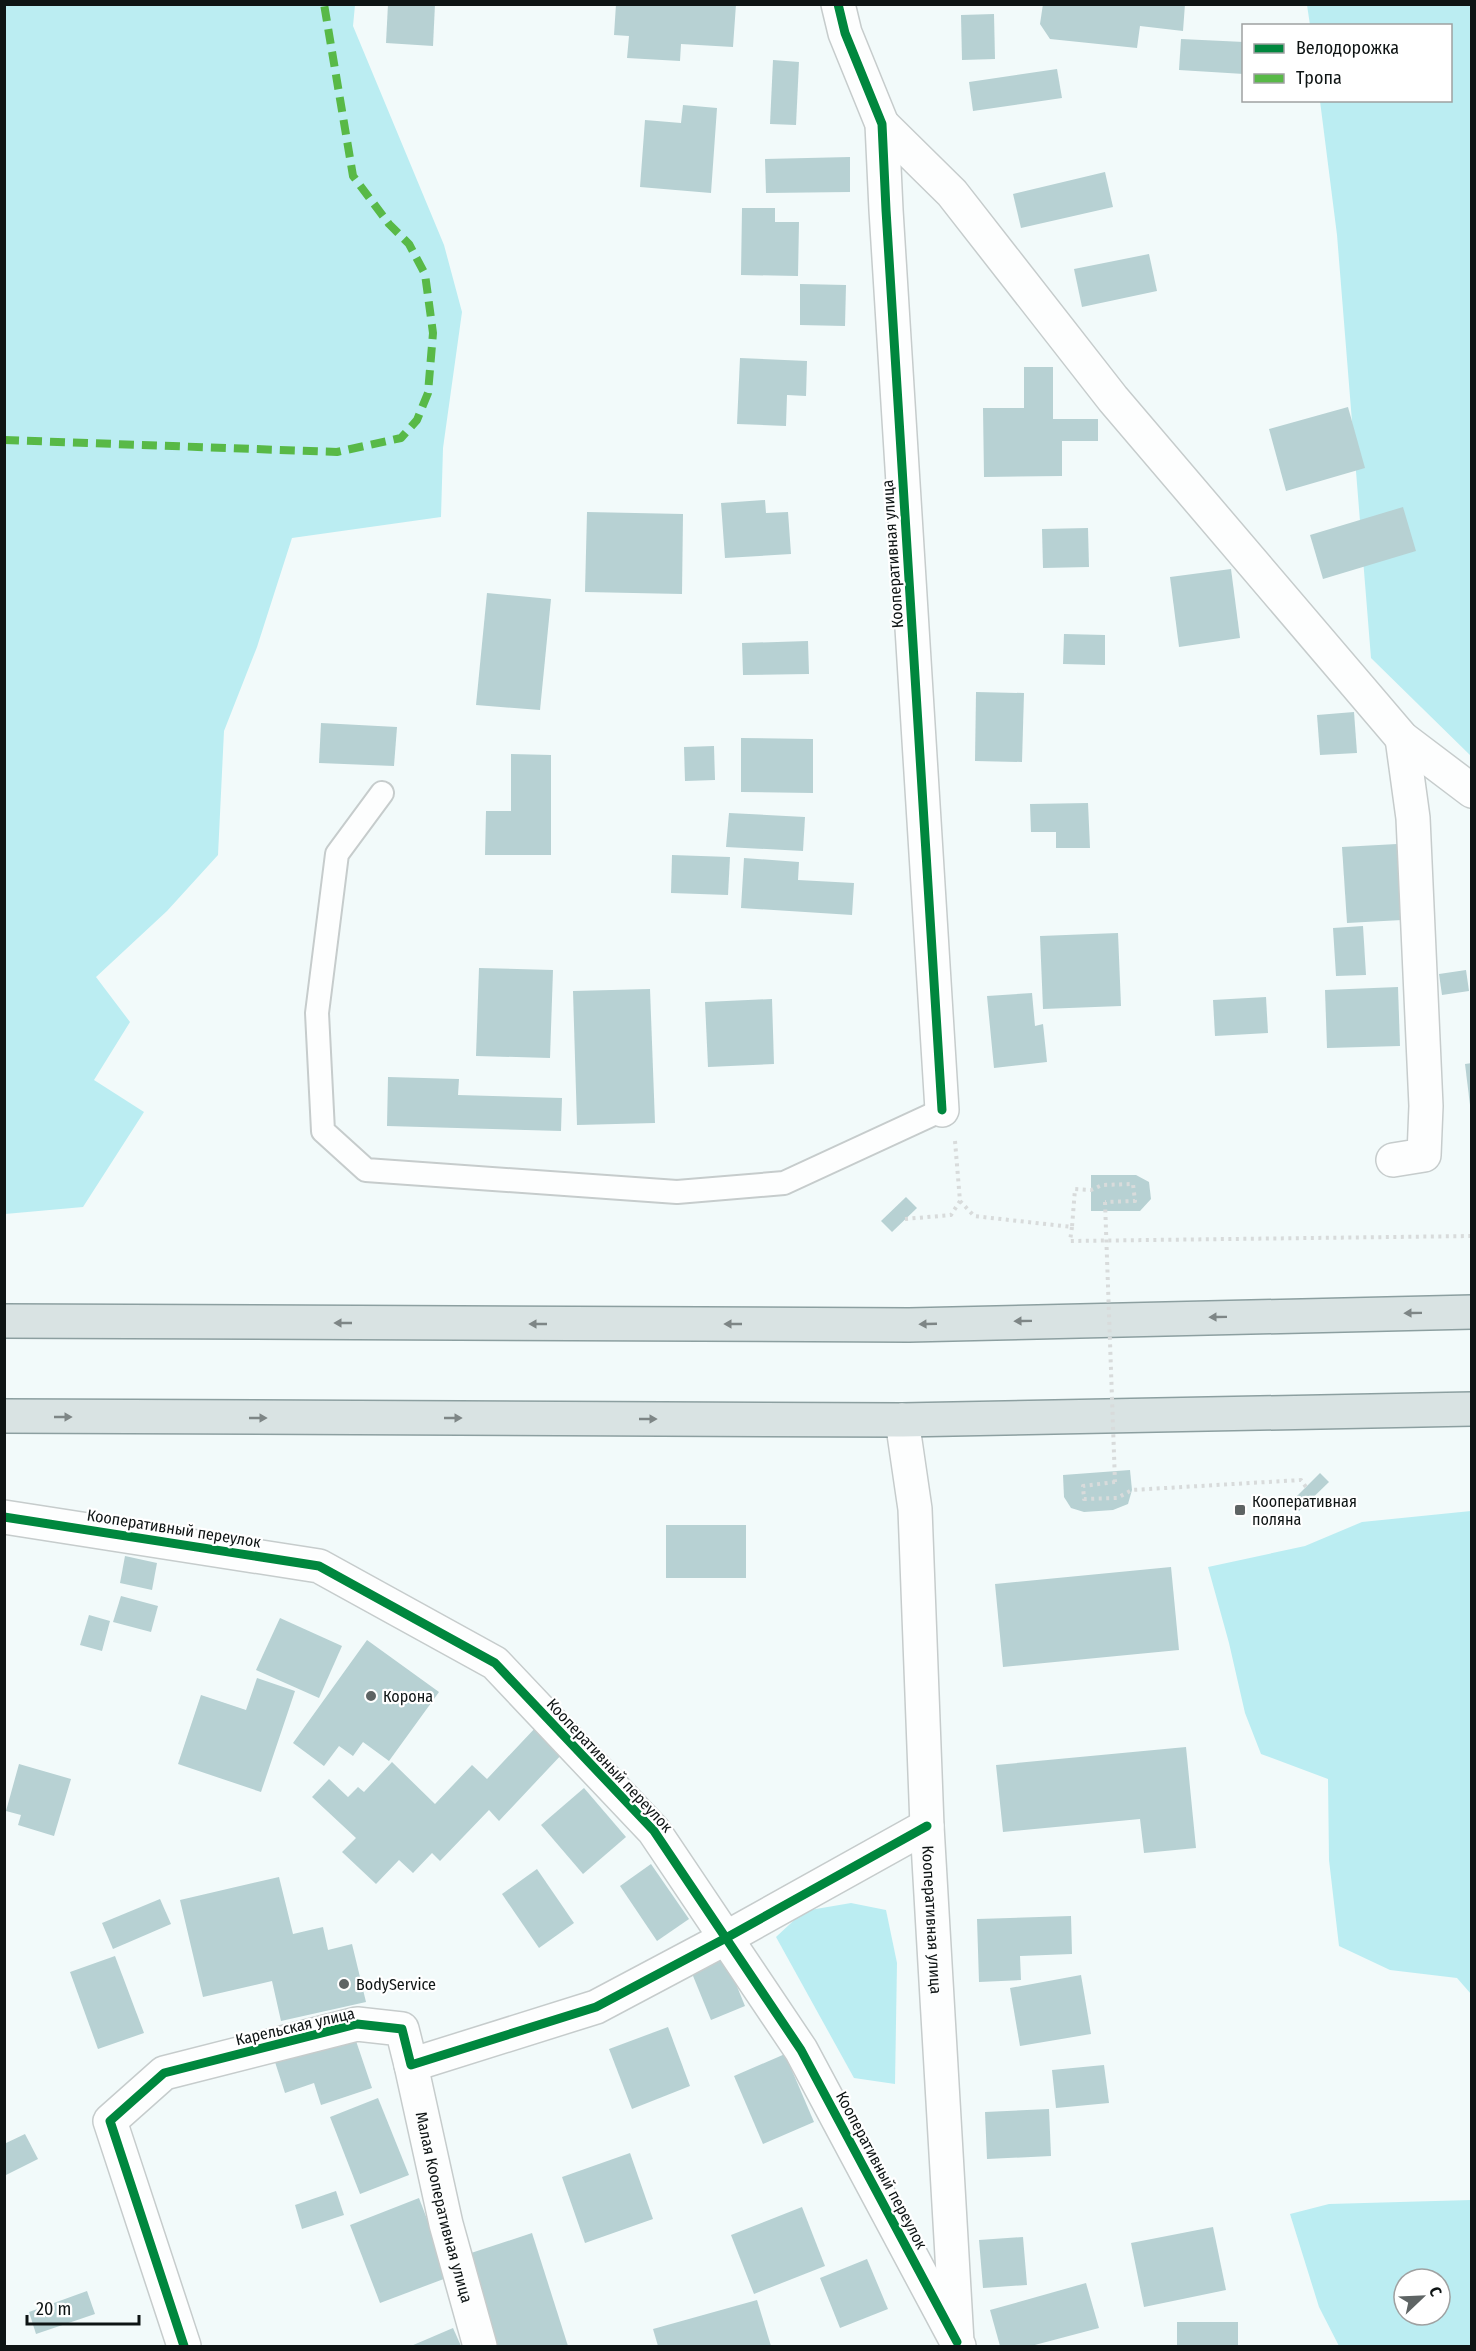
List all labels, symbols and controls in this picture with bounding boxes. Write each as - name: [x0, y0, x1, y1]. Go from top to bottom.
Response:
- legend: [1242, 24, 1452, 102]
- text: Велодорожка: [1296, 37, 1399, 59]
- text: Тропа: [1296, 67, 1342, 89]
- street label: Кооперативная улица: [878, 479, 907, 629]
- one-way arrow: [1404, 1308, 1423, 1318]
- one-way arrow: [1209, 1312, 1228, 1322]
- one-way arrow: [1014, 1316, 1033, 1326]
- one-way arrow: [334, 1318, 353, 1328]
- one-way arrow: [529, 1319, 548, 1328]
- one-way arrow: [724, 1319, 743, 1329]
- one-way arrow: [919, 1320, 938, 1329]
- one-way arrow: [53, 1412, 72, 1422]
- one-way arrow: [248, 1413, 267, 1422]
- one-way arrow: [443, 1413, 462, 1423]
- one-way arrow: [638, 1414, 657, 1424]
- place label: Кооперативная поляна: [1252, 1492, 1357, 1529]
- marker: Кооперативная поляна: [1233, 1503, 1247, 1517]
- street label: Кооперативный переулок: [86, 1505, 263, 1552]
- place label: Корона: [383, 1687, 433, 1706]
- marker: Корона: [364, 1689, 378, 1703]
- street label: Кооперативный переулок: [543, 1695, 677, 1837]
- street label: Кооперативная улица: [918, 1845, 946, 1995]
- place label: BodyService: [356, 1975, 436, 1994]
- marker: BodyService: [337, 1977, 351, 1991]
- street label: Карельская улица: [234, 2003, 357, 2049]
- street label: Кооперативный переулок: [832, 2088, 931, 2253]
- street label: Малая Кооперативная улица: [412, 2110, 476, 2305]
- north arrow: [1392, 2267, 1452, 2327]
- text: С: [1425, 2284, 1446, 2299]
- scale bar: [27, 2288, 140, 2326]
- text: 20 m: [36, 2298, 71, 2320]

